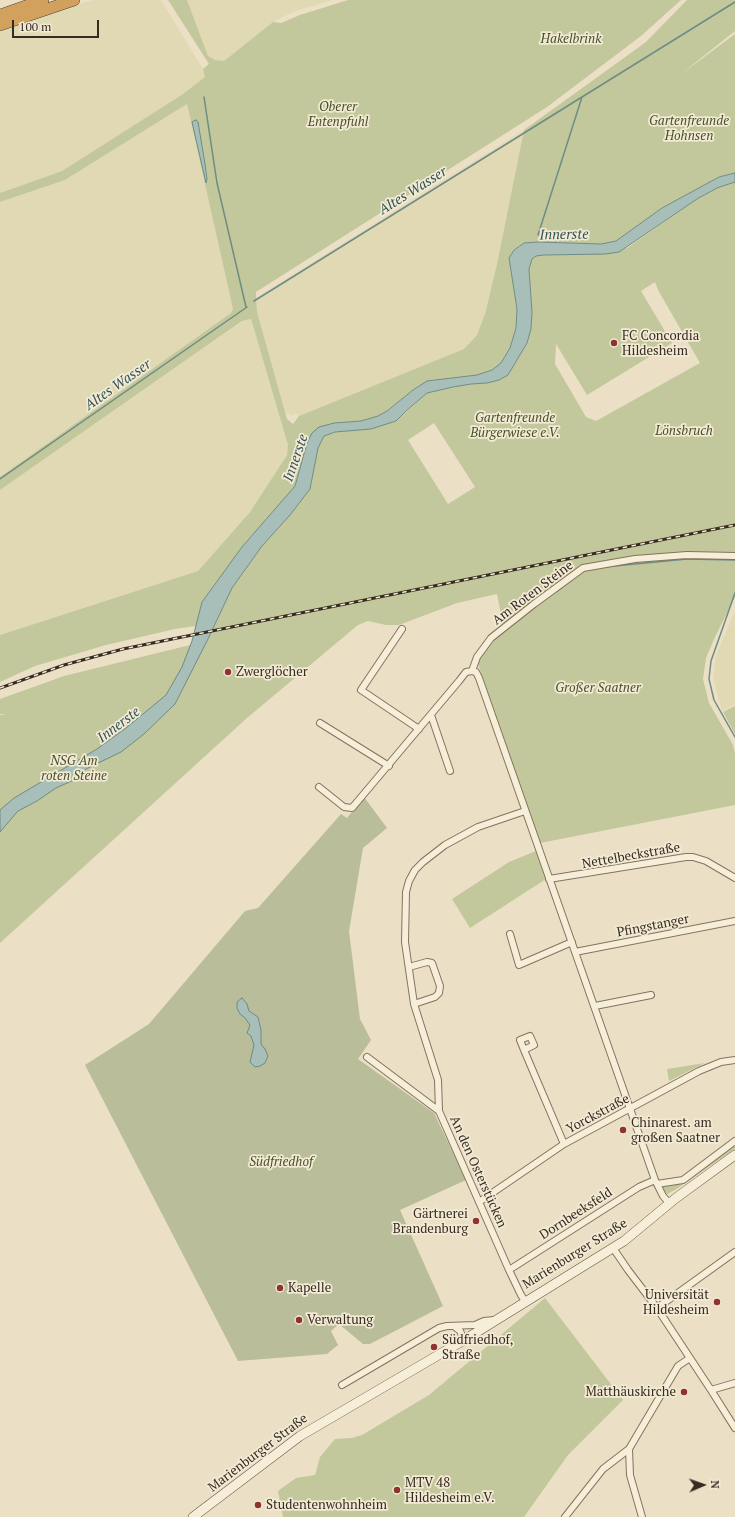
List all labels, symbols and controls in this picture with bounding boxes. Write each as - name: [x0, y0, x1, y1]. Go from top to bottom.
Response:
- scale bar: [14, 12, 101, 38]
- text: 100 m: [19, 19, 51, 34]
- park label: Hakelbrink: [541, 31, 601, 47]
- park label: Oberer Entenpfuhl: [308, 99, 368, 130]
- park label: Gartenfreunde Hohnsen: [649, 113, 729, 144]
- water label: Altes Wasser: [376, 163, 450, 219]
- water label: Innerste: [539, 226, 589, 244]
- place label: FC Concordia Hildesheim: [622, 328, 699, 359]
- marker: FC Concordia Hildesheim: [609, 338, 619, 348]
- water label: Altes Wasser: [82, 356, 154, 414]
- park label: Gartenfreunde Bürgerwiese e.V.: [470, 410, 560, 441]
- park label: Lönsbruch: [655, 423, 713, 439]
- water label: Innerste: [280, 432, 312, 484]
- street label: Am Roten Steine: [490, 558, 576, 628]
- place label: Zwerglöcher: [236, 664, 308, 680]
- marker: Zwerglöcher: [223, 667, 233, 677]
- park label: Großer Saatner: [555, 680, 641, 696]
- water label: Innerste: [94, 704, 144, 746]
- park label: NSG Am roten Steine: [41, 753, 107, 784]
- street label: Nettelbeckstraße: [581, 840, 681, 872]
- street label: Pfingstanger: [616, 911, 690, 941]
- street label: Yorckstraße: [564, 1091, 632, 1137]
- street label: An den Osterstücken: [446, 1114, 510, 1230]
- place label: Chinarest. am großen Saatner: [631, 1115, 720, 1146]
- marker: Chinarest. am großen Saatner: [618, 1125, 628, 1135]
- park label: Südfriedhof: [249, 1154, 313, 1170]
- street label: Dornbeeksfeld: [537, 1185, 615, 1243]
- place label: Gärtnerei Brandenburg: [393, 1206, 468, 1237]
- marker: Gärtnerei Brandenburg: [471, 1216, 481, 1226]
- street label: Marienburger Straße: [520, 1216, 630, 1292]
- place label: Kapelle: [288, 1280, 331, 1296]
- marker: Kapelle: [275, 1283, 285, 1293]
- place label: Universität Hildesheim: [643, 1287, 709, 1318]
- marker: Universität Hildesheim: [712, 1297, 722, 1307]
- place label: Verwaltung: [307, 1312, 373, 1328]
- marker: Verwaltung: [294, 1315, 304, 1325]
- place label: Südfriedhof, Straße: [442, 1332, 513, 1363]
- marker: Südfriedhof, Straße: [429, 1342, 439, 1352]
- place label: Matthäuskirche: [585, 1384, 676, 1400]
- marker: Matthäuskirche: [679, 1387, 689, 1397]
- street label: Marienburger Straße: [205, 1411, 311, 1495]
- north arrow: [683, 1465, 723, 1505]
- place label: MTV 48 Hildesheim e.V.: [405, 1475, 495, 1506]
- text: N: [708, 1480, 722, 1489]
- marker: MTV 48 Hildesheim e.V.: [392, 1485, 402, 1495]
- place label: Studentenwohnheim: [266, 1497, 387, 1513]
- marker: Studentenwohnheim: [253, 1500, 263, 1510]

